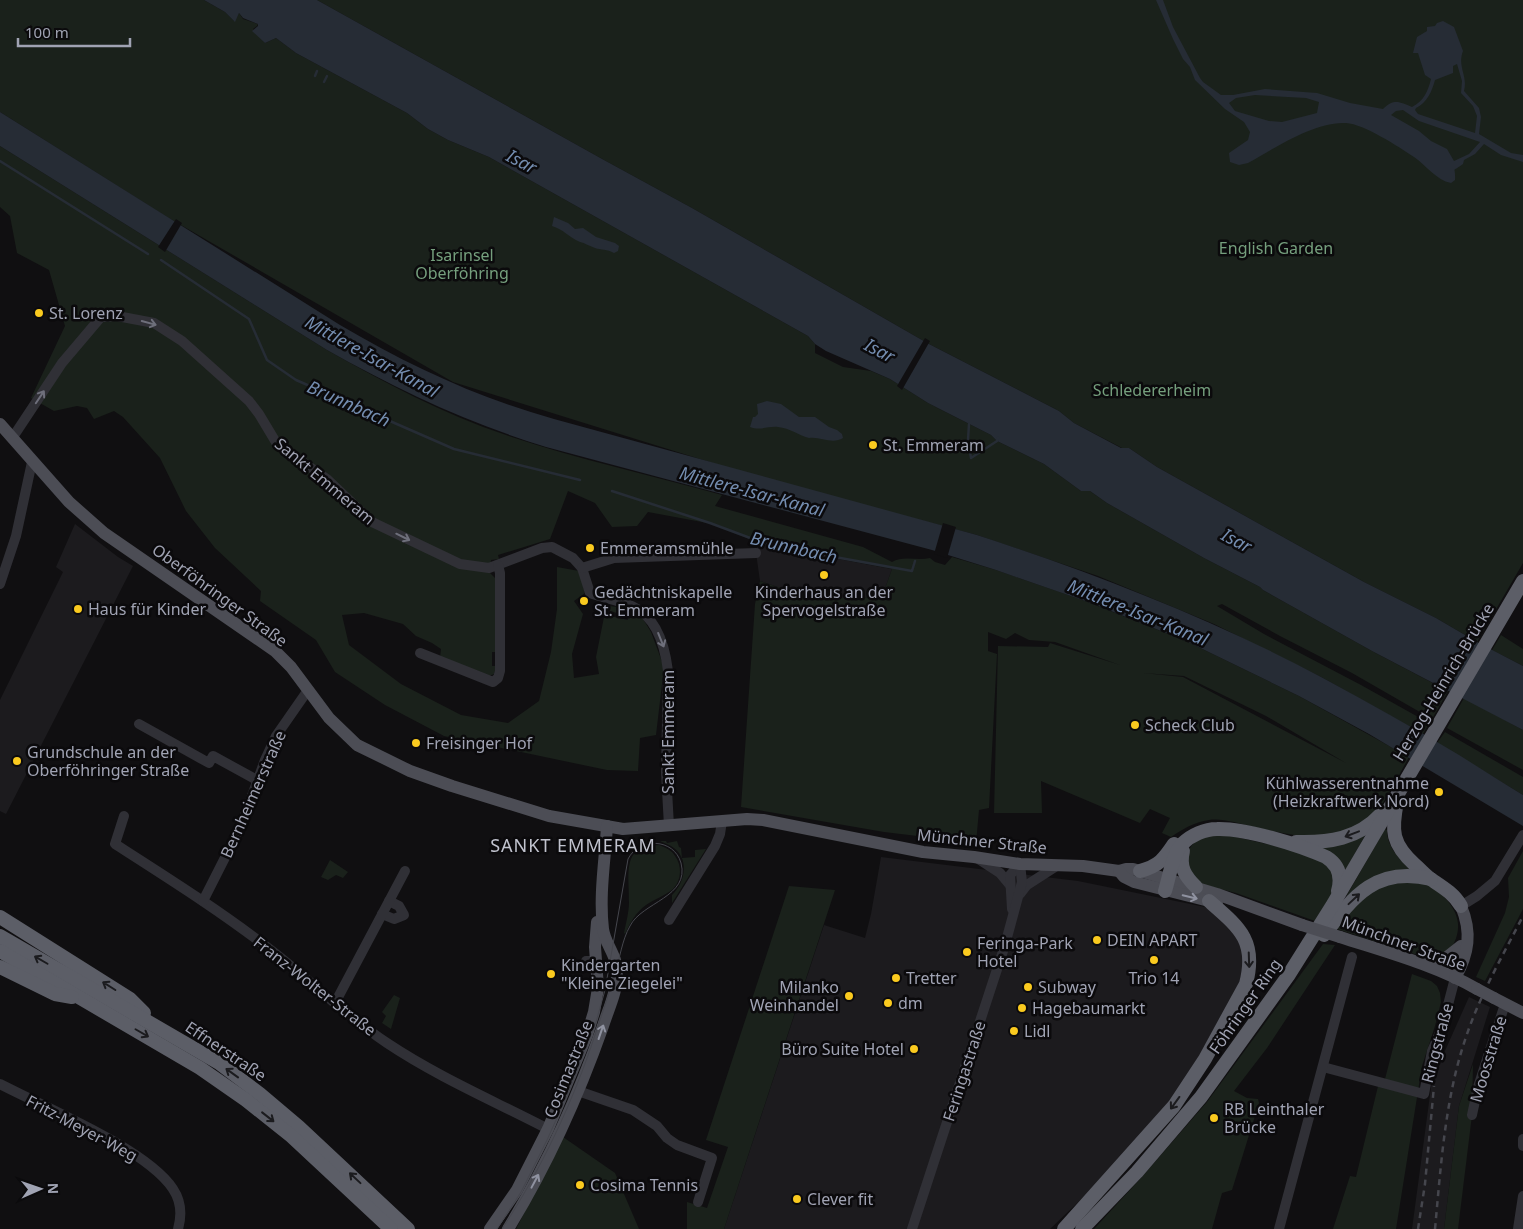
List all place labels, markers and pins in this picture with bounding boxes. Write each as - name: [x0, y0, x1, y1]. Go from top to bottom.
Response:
- place label: St. Lorenz: [49, 302, 123, 324]
- marker: St. Lorenz: [33, 307, 45, 319]
- place label: St. Emmeram: [883, 434, 984, 456]
- marker: St. Emmeram: [867, 439, 879, 451]
- place label: Emmeramsmühle: [600, 537, 734, 559]
- marker: Emmeramsmühle: [584, 542, 596, 554]
- marker: Kinderhaus an der Spervogelstraße: [818, 569, 830, 581]
- place label: Gedächtniskapelle St. Emmeram: [594, 581, 732, 621]
- place label: Kinderhaus an der Spervogelstraße: [755, 581, 894, 621]
- marker: Gedächtniskapelle St. Emmeram: [578, 595, 590, 607]
- place label: Haus für Kinder: [88, 598, 206, 620]
- marker: Haus für Kinder: [72, 603, 84, 615]
- place label: Scheck Club: [1145, 714, 1235, 736]
- marker: Scheck Club: [1129, 719, 1141, 731]
- place label: Freisinger Hof: [426, 732, 534, 754]
- marker: Freisinger Hof: [410, 737, 422, 749]
- place label: Grundschule an der Oberföhringer Straße: [27, 741, 189, 781]
- marker: Grundschule an der Oberföhringer Straße: [11, 755, 23, 767]
- place label: Kühlwasserentnahme (Heizkraftwerk Nord): [1266, 772, 1429, 812]
- marker: Kühlwasserentnahme (Heizkraftwerk Nord): [1433, 786, 1445, 798]
- place label: DEIN APART: [1107, 929, 1198, 951]
- place label: Feringa-Park Hotel: [977, 932, 1073, 972]
- marker: DEIN APART: [1091, 934, 1103, 946]
- marker: Feringa-Park Hotel: [961, 946, 973, 958]
- place label: Kindergarten "Kleine Ziegelei": [561, 954, 683, 994]
- marker: Trio 14: [1148, 954, 1160, 966]
- place label: Tretter: [906, 967, 957, 989]
- place label: Trio 14: [1129, 967, 1179, 989]
- marker: Kindergarten "Kleine Ziegelei": [545, 968, 557, 980]
- marker: Tretter: [890, 972, 902, 984]
- place label: Milanko Weinhandel: [750, 976, 839, 1016]
- place label: Subway: [1038, 976, 1097, 998]
- marker: Subway: [1022, 981, 1034, 993]
- marker: Milanko Weinhandel: [843, 990, 855, 1002]
- place label: dm: [898, 992, 923, 1014]
- marker: dm: [882, 997, 894, 1009]
- place label: Hagebaumarkt: [1032, 997, 1145, 1019]
- marker: Hagebaumarkt: [1016, 1002, 1028, 1014]
- place label: Lidl: [1024, 1020, 1050, 1042]
- marker: Lidl: [1008, 1025, 1020, 1037]
- place label: Büro Suite Hotel: [781, 1038, 904, 1060]
- marker: Büro Suite Hotel: [908, 1043, 920, 1055]
- place label: RB Leinthaler Brücke: [1224, 1098, 1325, 1138]
- marker: RB Leinthaler Brücke: [1208, 1112, 1220, 1124]
- place label: Cosima Tennis: [590, 1174, 698, 1196]
- marker: Cosima Tennis: [574, 1179, 586, 1191]
- place label: Clever fit: [807, 1188, 873, 1210]
- marker: Clever fit: [791, 1193, 803, 1205]

